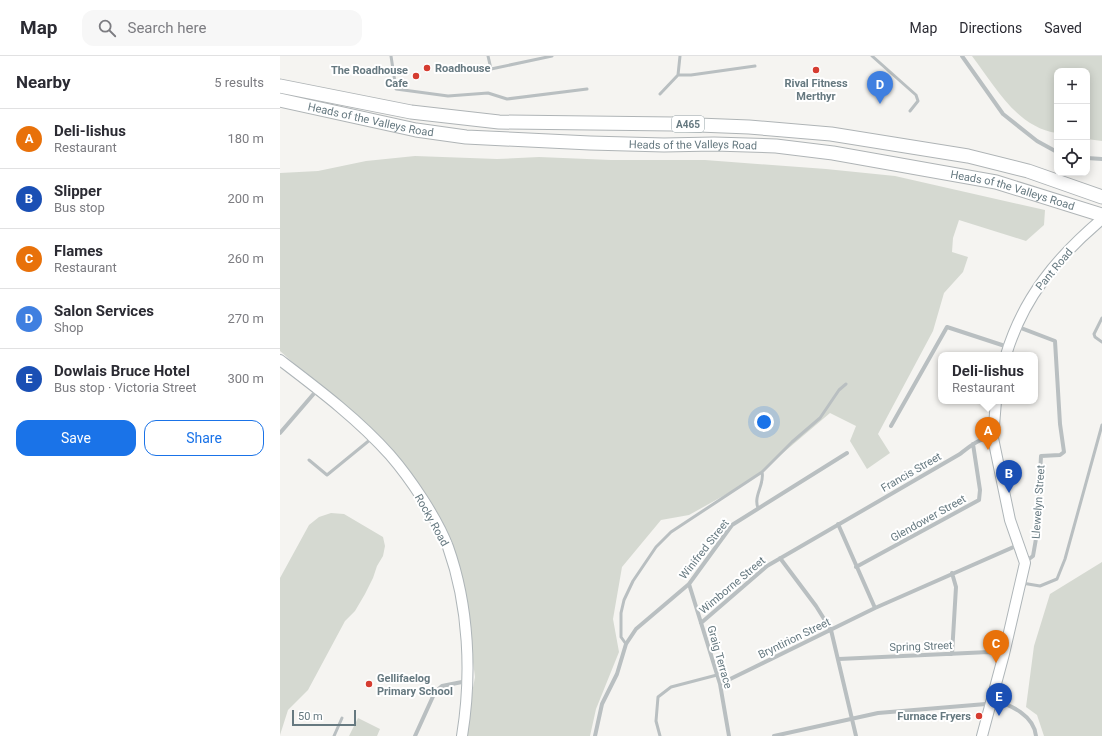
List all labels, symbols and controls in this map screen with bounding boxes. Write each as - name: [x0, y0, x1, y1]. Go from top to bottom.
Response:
- search box: [82, 10, 362, 46]
- text: Map: [20, 16, 58, 39]
- icon: search: [96, 17, 118, 39]
- text: Search here: [128, 19, 206, 37]
- text: Map: [910, 20, 937, 36]
- text: Directions: [959, 20, 1022, 36]
- text: Saved: [1044, 20, 1082, 36]
- place label: Roadhouse: [435, 62, 491, 75]
- marker: Roadhouse: [422, 63, 432, 73]
- place label: The Roadhouse Cafe: [331, 64, 408, 90]
- marker: Rival Fitness Merthyr: [811, 65, 821, 75]
- map controls: [1054, 68, 1090, 176]
- button: +: [1054, 68, 1090, 104]
- marker: The Roadhouse Cafe: [411, 71, 421, 81]
- pin: D: [867, 71, 893, 104]
- text: Nearby: [16, 72, 71, 92]
- text: 5 results: [214, 75, 264, 90]
- place label: Rival Fitness Merthyr: [784, 77, 848, 103]
- street label: Heads of the Valleys Road: [307, 100, 434, 139]
- button: −: [1054, 104, 1090, 140]
- road number: A465: [672, 116, 704, 132]
- text: Deli-lishus: [54, 122, 126, 140]
- text: A: [25, 131, 33, 146]
- text: 180 m: [227, 131, 264, 146]
- street label: Heads of the Valleys Road: [629, 138, 757, 152]
- text: Restaurant: [54, 140, 117, 155]
- button: locate: [1054, 140, 1090, 176]
- street label: Heads of the Valleys Road: [949, 168, 1076, 213]
- text: Slipper: [54, 182, 102, 200]
- text: B: [25, 191, 33, 206]
- text: 200 m: [227, 191, 264, 206]
- text: Bus stop: [54, 200, 105, 215]
- text: Flames: [54, 242, 103, 260]
- street label: Pant Road: [1033, 246, 1076, 293]
- text: C: [25, 251, 33, 266]
- text: 260 m: [227, 251, 264, 266]
- text: Restaurant: [54, 260, 117, 275]
- text: Salon Services: [54, 302, 154, 320]
- text: D: [25, 311, 33, 326]
- text: 270 m: [227, 311, 264, 326]
- text: Shop: [54, 320, 84, 335]
- popup: [938, 352, 1038, 404]
- text: Dowlais Bruce Hotel: [54, 362, 190, 380]
- text: Deli-lishus: [952, 362, 1024, 380]
- text: E: [25, 371, 33, 386]
- text: 300 m: [227, 371, 264, 386]
- text: Bus stop · Victoria Street: [54, 380, 197, 395]
- text: Restaurant: [952, 380, 1015, 395]
- your location: [754, 412, 774, 432]
- pin: A: [975, 417, 1001, 450]
- button: Save: [16, 420, 136, 456]
- button: Share: [144, 420, 264, 456]
- street label: Francis Street: [879, 450, 944, 495]
- pin: B: [996, 460, 1022, 493]
- street label: Llewelyn Street: [1029, 464, 1048, 540]
- street label: Rocky Road: [412, 492, 451, 549]
- street label: Glendower Street: [888, 492, 969, 545]
- street label: Winifred Street: [677, 516, 732, 582]
- street label: Wimborne Street: [697, 554, 768, 617]
- street label: Bryntirion Street: [756, 615, 833, 662]
- street label: Graig Terrace: [704, 624, 735, 690]
- pin: C: [983, 630, 1009, 663]
- street label: Spring Street: [889, 639, 953, 654]
- place label: Gellifaelog Primary School: [377, 672, 453, 698]
- marker: Gellifaelog Primary School: [364, 679, 374, 689]
- pin: E: [986, 683, 1012, 716]
- scale bar: [292, 708, 356, 727]
- text: 50 m: [298, 710, 323, 723]
- place label: Furnace Fryers: [897, 710, 971, 723]
- marker: Furnace Fryers: [974, 711, 984, 721]

